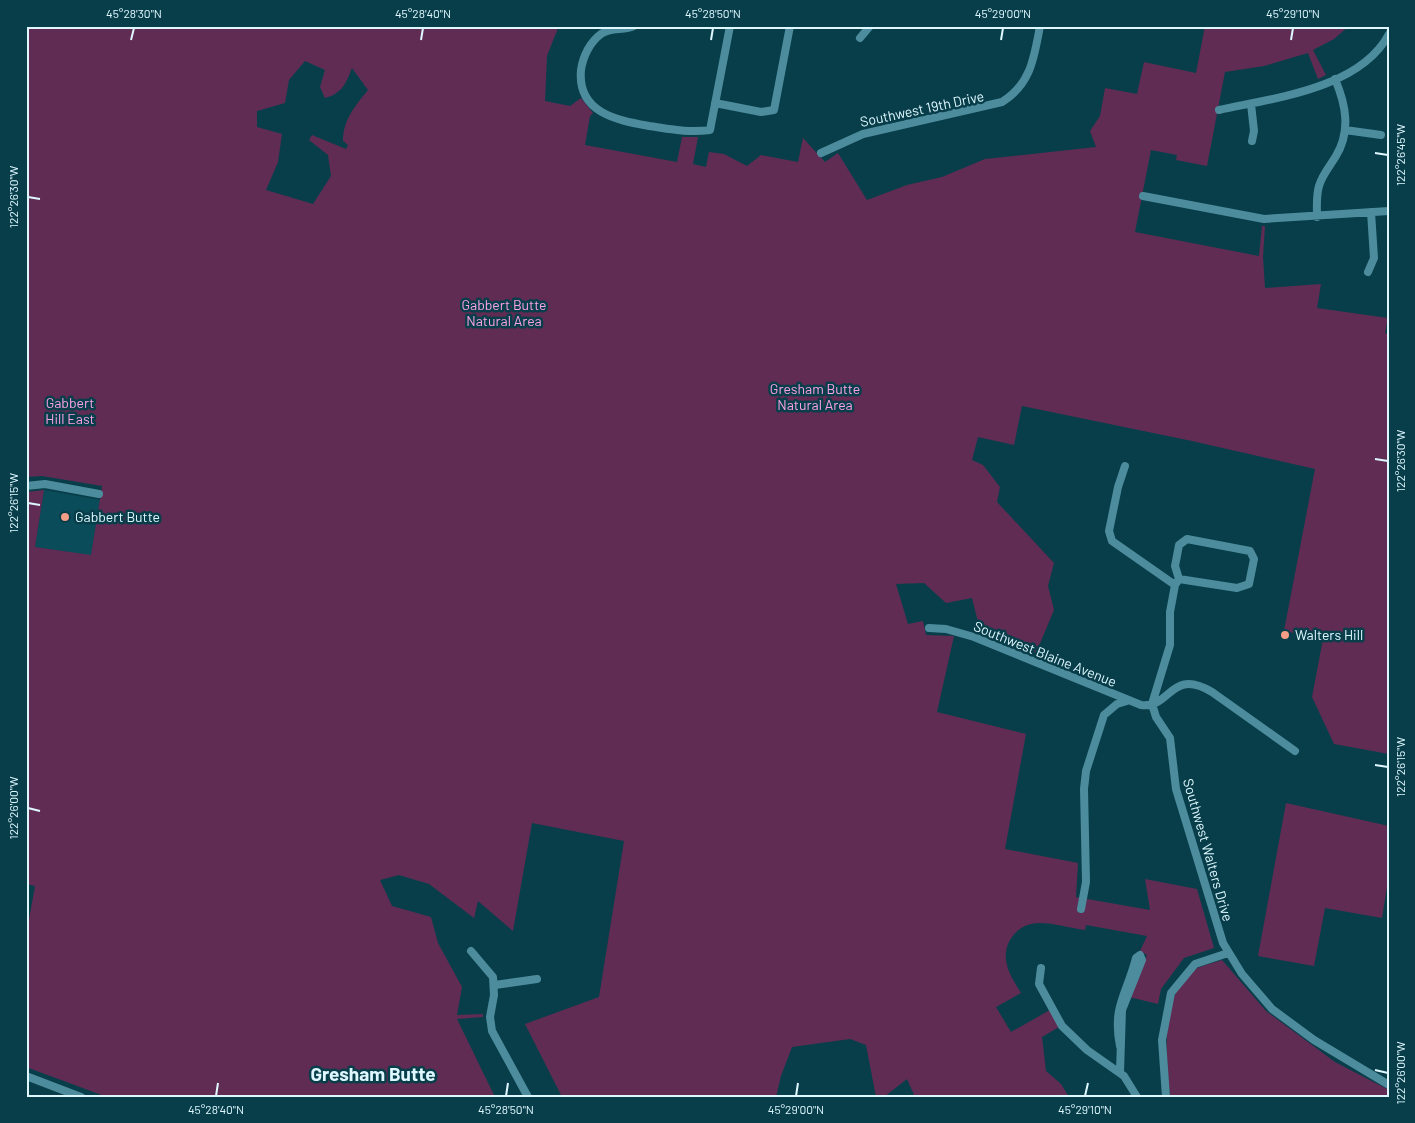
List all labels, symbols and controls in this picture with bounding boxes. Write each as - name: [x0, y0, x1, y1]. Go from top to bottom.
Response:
- text: 45°28'30"N: [106, 6, 162, 20]
- text: 45°28'40"N: [395, 6, 451, 20]
- text: 45°28'50"N: [685, 6, 741, 20]
- text: 45°29'00"N: [975, 6, 1031, 20]
- text: 45°29'10"N: [1266, 6, 1320, 20]
- street label: Southwest 19th Drive: [858, 87, 986, 130]
- text: 122°26'45"W: [1393, 123, 1407, 186]
- text: 122°26'30"W: [6, 165, 20, 228]
- park label: Gabbert Butte Natural Area: [462, 296, 547, 329]
- park label: Gresham Butte Natural Area: [770, 380, 860, 413]
- park label: Gabbert Hill East: [45, 394, 95, 427]
- text: 122°26'30"W: [1393, 429, 1407, 492]
- text: 122°26'15"W: [6, 473, 20, 533]
- place label: Gabbert Butte: [75, 508, 160, 525]
- marker: Gabbert Butte: [59, 511, 71, 523]
- street label: Southwest Blaine Avenue: [971, 617, 1119, 690]
- place label: Walters Hill: [1295, 626, 1363, 643]
- marker: Walters Hill: [1279, 629, 1291, 641]
- text: 122°26'15"W: [1393, 737, 1407, 797]
- text: 122°26'00"W: [6, 776, 20, 840]
- street label: Southwest Walters Drive: [1180, 776, 1237, 923]
- text: 122°26'00"W: [1393, 1041, 1407, 1105]
- district label: Gresham Butte: [310, 1062, 436, 1085]
- text: 45°28'40"N: [188, 1102, 244, 1116]
- text: 45°28'50"N: [478, 1102, 534, 1116]
- text: 45°29'00"N: [768, 1102, 824, 1116]
- text: 45°29'10"N: [1058, 1102, 1112, 1116]

